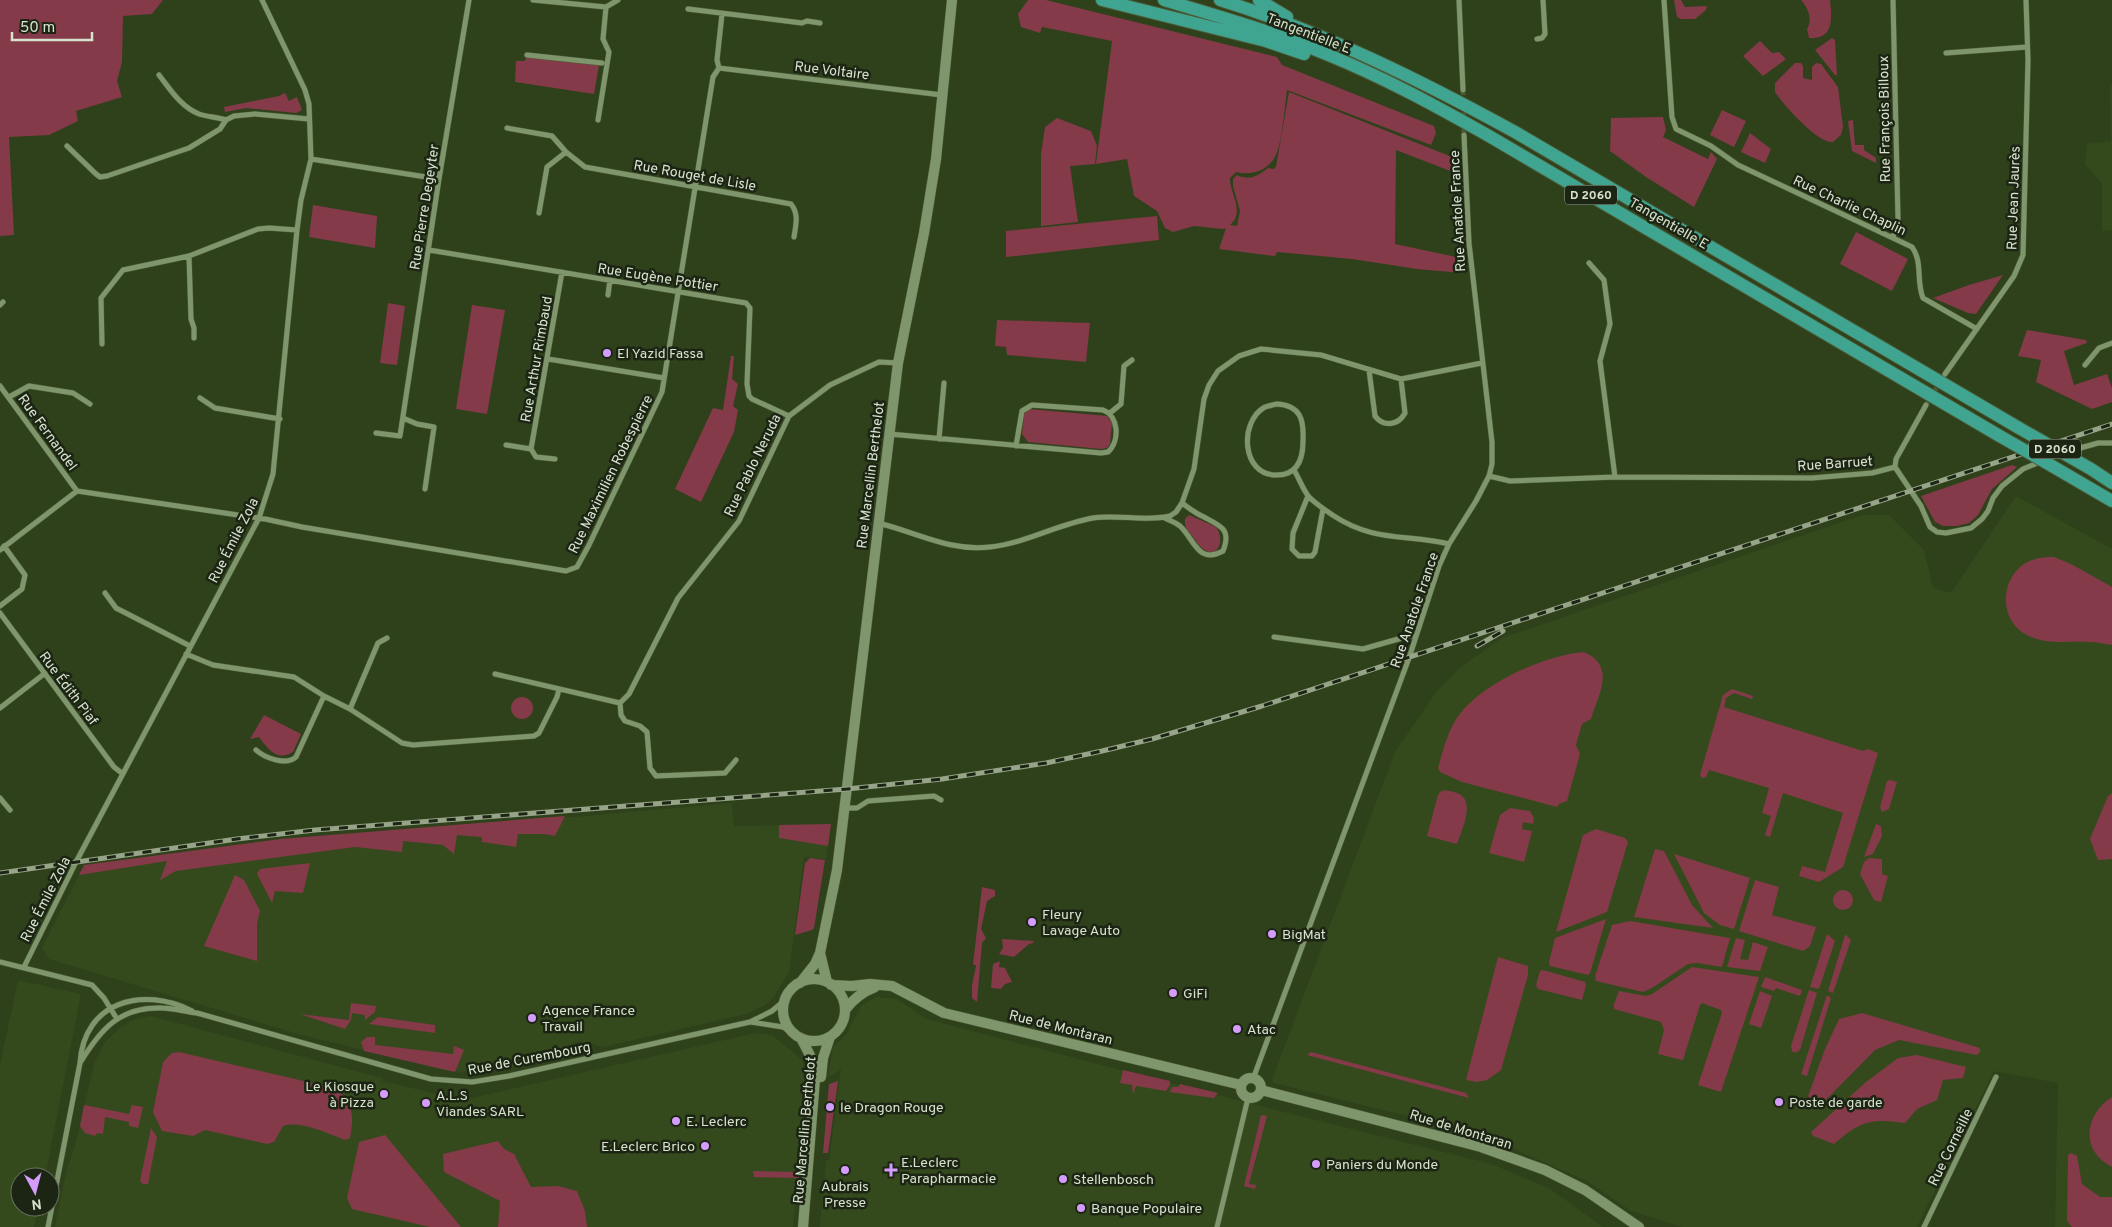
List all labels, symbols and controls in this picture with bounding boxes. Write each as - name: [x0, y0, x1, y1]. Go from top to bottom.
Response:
- scale bar: [12, 10, 92, 42]
- street label: Tangentielle E: [1264, 11, 1353, 58]
- text: 50 m: [20, 19, 55, 38]
- street label: Rue François Billoux: [1876, 55, 1895, 183]
- street label: Rue Voltaire: [793, 58, 870, 85]
- street label: Rue Pierre Degeyter: [407, 143, 444, 271]
- street label: Rue Jean Jaurès: [2004, 146, 2025, 250]
- street label: Rue Anatole France: [1447, 150, 1470, 272]
- street label: Rue Rouget de Lisle: [632, 157, 757, 196]
- street label: Rue Charlie Chaplin: [1790, 173, 1909, 240]
- road number: D 2060: [1565, 186, 1617, 204]
- street label: Tangentielle E: [1626, 195, 1711, 254]
- street label: Rue Eugène Pottier: [596, 261, 720, 296]
- street label: Rue Arthur Rimbaud: [518, 295, 557, 424]
- place label: El Yazid Fassa: [617, 346, 703, 363]
- marker: El Yazid Fassa: [601, 347, 613, 359]
- street label: Rue Fernandel: [13, 391, 80, 474]
- street label: Rue Maximilien Robespierre: [565, 393, 657, 557]
- street label: Rue Marcellin Berthelot: [854, 401, 889, 550]
- street label: Rue Pablo Neruda: [721, 411, 786, 520]
- road number: D 2060: [2029, 439, 2081, 458]
- street label: Rue Barruet: [1797, 453, 1873, 476]
- street label: Rue Émile Zola: [205, 495, 263, 586]
- street label: Rue Anatole France: [1388, 550, 1443, 671]
- street label: Rue Édith Piaf: [35, 648, 102, 729]
- street label: Rue Émile Zola: [17, 854, 75, 945]
- place label: Fleury Lavage Auto: [1042, 907, 1120, 940]
- marker: Fleury Lavage Auto: [1026, 916, 1038, 928]
- place label: BigMat: [1282, 927, 1326, 944]
- marker: BigMat: [1266, 928, 1278, 940]
- place label: GiFi: [1183, 986, 1208, 1003]
- marker: GiFi: [1167, 987, 1179, 999]
- place label: Agence France Travail: [542, 1003, 635, 1036]
- street label: Rue de Montaran: [1007, 1007, 1114, 1050]
- marker: Agence France Travail: [526, 1012, 538, 1024]
- place label: Atac: [1247, 1022, 1276, 1039]
- marker: Atac: [1231, 1023, 1243, 1035]
- street label: Rue de Curembourg: [466, 1039, 592, 1080]
- street label: Rue Marcellin Berthelot: [791, 1056, 820, 1205]
- place label: Le Kiosque à Pizza: [305, 1079, 374, 1112]
- marker: Le Kiosque à Pizza: [378, 1088, 390, 1100]
- place label: A.L.S Viandes SARL: [436, 1088, 524, 1121]
- place label: Poste de garde: [1789, 1095, 1883, 1112]
- marker: Poste de garde: [1773, 1096, 1785, 1108]
- marker: A.L.S Viandes SARL: [420, 1097, 432, 1109]
- place label: le Dragon Rouge: [840, 1100, 944, 1117]
- marker: le Dragon Rouge: [824, 1101, 836, 1113]
- street label: Rue Corneille: [1925, 1106, 1977, 1189]
- street label: Rue de Montaran: [1407, 1107, 1514, 1154]
- place label: E. Leclerc: [686, 1114, 747, 1131]
- marker: E. Leclerc: [670, 1115, 682, 1127]
- place label: E.Leclerc Brico: [601, 1139, 695, 1156]
- marker: E.Leclerc Brico: [699, 1140, 711, 1152]
- place label: E.Leclerc Parapharmacie: [901, 1155, 996, 1188]
- place label: Paniers du Monde: [1326, 1157, 1438, 1174]
- marker: Paniers du Monde: [1310, 1158, 1322, 1170]
- marker: Aubrais Presse: [839, 1164, 851, 1176]
- marker: E.Leclerc Parapharmacie: [885, 1164, 897, 1176]
- north arrow: [10, 1167, 60, 1217]
- place label: Stellenbosch: [1073, 1172, 1154, 1189]
- marker: Stellenbosch: [1057, 1173, 1069, 1185]
- place label: Aubrais Presse: [821, 1179, 869, 1212]
- text: N: [30, 1194, 42, 1212]
- place label: Banque Populaire: [1091, 1201, 1202, 1218]
- marker: Banque Populaire: [1075, 1202, 1087, 1214]

